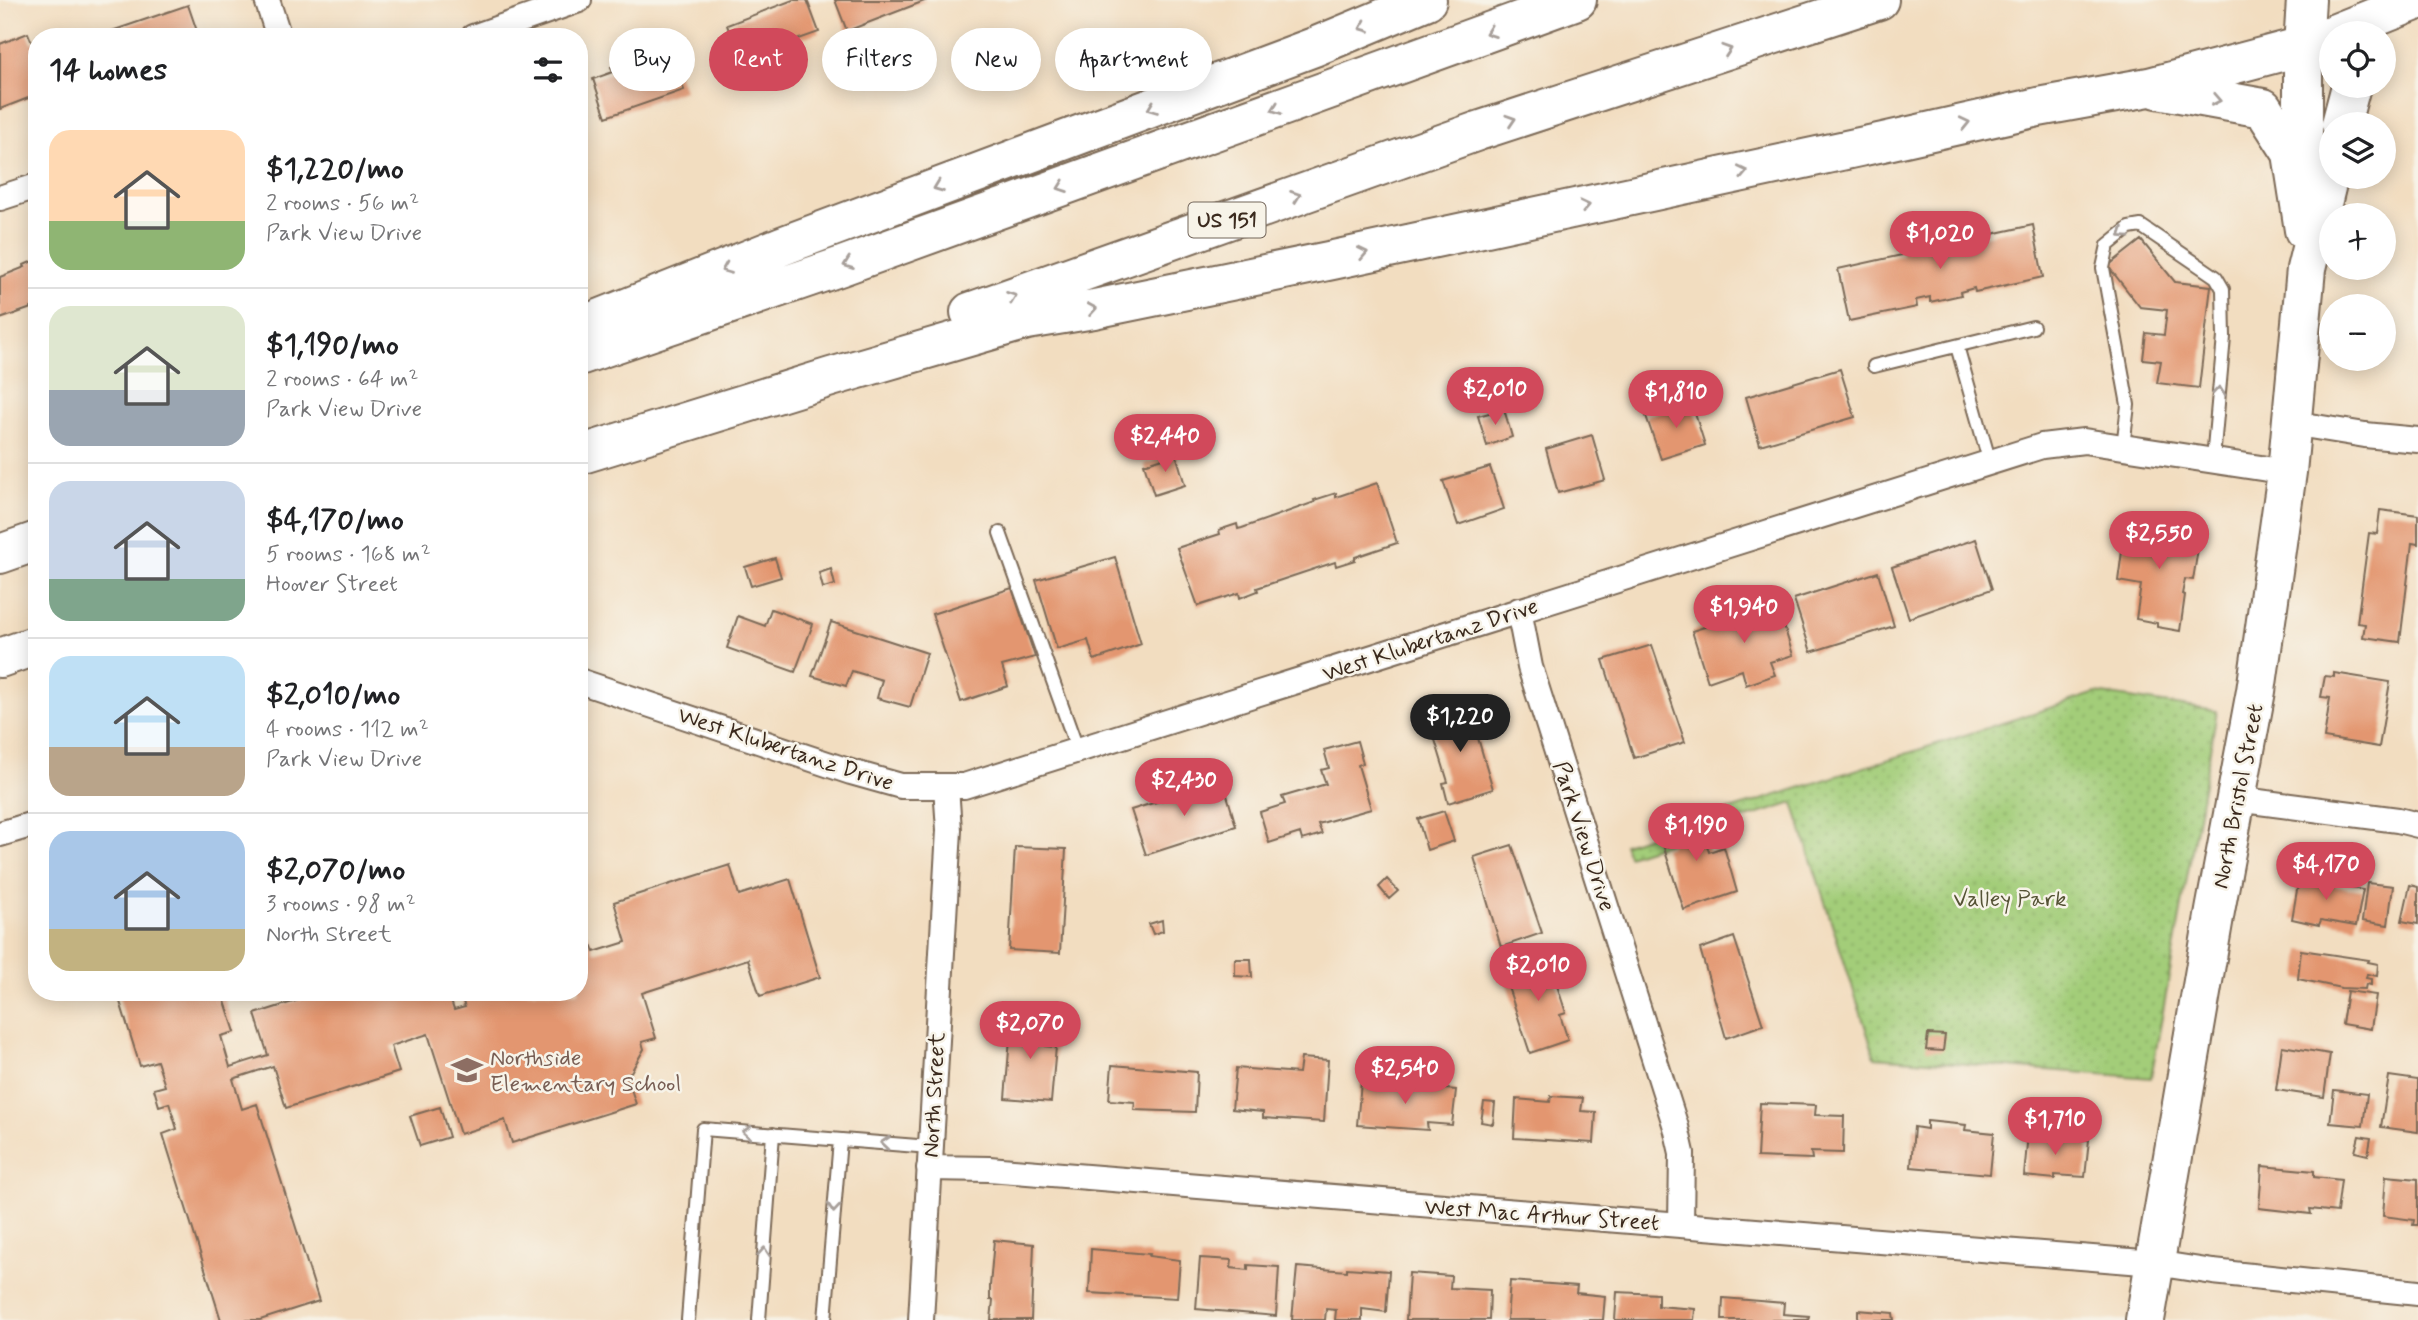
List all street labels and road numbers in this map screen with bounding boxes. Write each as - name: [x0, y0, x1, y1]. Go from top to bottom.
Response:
- road number: US 151: [1188, 202, 1266, 238]
- street label: West Klubertanz Drive: [1319, 592, 1542, 690]
- street label: West Klubertanz Drive: [674, 701, 897, 799]
- street label: North Bristol Street: [2206, 701, 2272, 891]
- street label: Park View Drive: [1545, 758, 1621, 916]
- street label: North Street: [917, 1031, 953, 1159]
- street label: West Mac Arthur Street: [1423, 1193, 1660, 1239]

